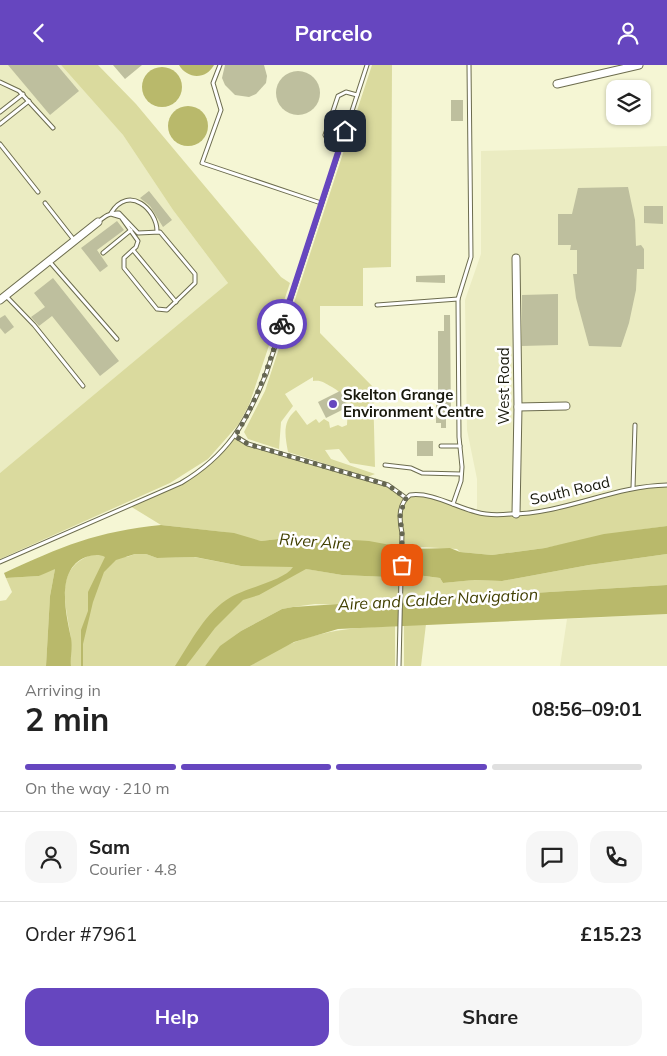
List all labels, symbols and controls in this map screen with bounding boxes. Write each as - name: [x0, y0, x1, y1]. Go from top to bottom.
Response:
- icon: back: [25, 19, 53, 47]
- text: Parcelo: [295, 19, 372, 47]
- icon: person: [614, 19, 642, 47]
- map controls: [606, 80, 651, 125]
- button: layers: [606, 80, 651, 125]
- pin: [324, 110, 366, 152]
- icon: home: [331, 117, 359, 145]
- courier: [257, 299, 307, 349]
- icon: bike: [268, 310, 296, 338]
- street label: West Road: [494, 347, 513, 425]
- place label: Skelton Grange Environment Centre: [343, 385, 484, 421]
- marker: Skelton Grange Environment Centre: [327, 398, 339, 410]
- street label: South Road: [528, 472, 612, 509]
- water label: River Aire: [278, 529, 352, 554]
- pin: [381, 544, 423, 586]
- icon: bag: [388, 551, 416, 579]
- water label: Aire and Calder Navigation: [336, 584, 539, 614]
- text: Arriving in: [25, 680, 101, 700]
- text: 08:56–09:01: [532, 697, 642, 721]
- text: 2 min: [25, 699, 109, 739]
- text: On the way · 210 m: [25, 778, 170, 798]
- button: person: [25, 831, 77, 883]
- button: chat: [526, 831, 578, 883]
- button: phone: [590, 831, 642, 883]
- text: Sam: [89, 835, 130, 859]
- text: Courier · 4.8: [89, 859, 177, 879]
- text: Order #7961: [25, 922, 137, 946]
- text: £15.23: [580, 922, 642, 946]
- button: Help: [25, 988, 329, 1046]
- button: Share: [339, 988, 642, 1046]

